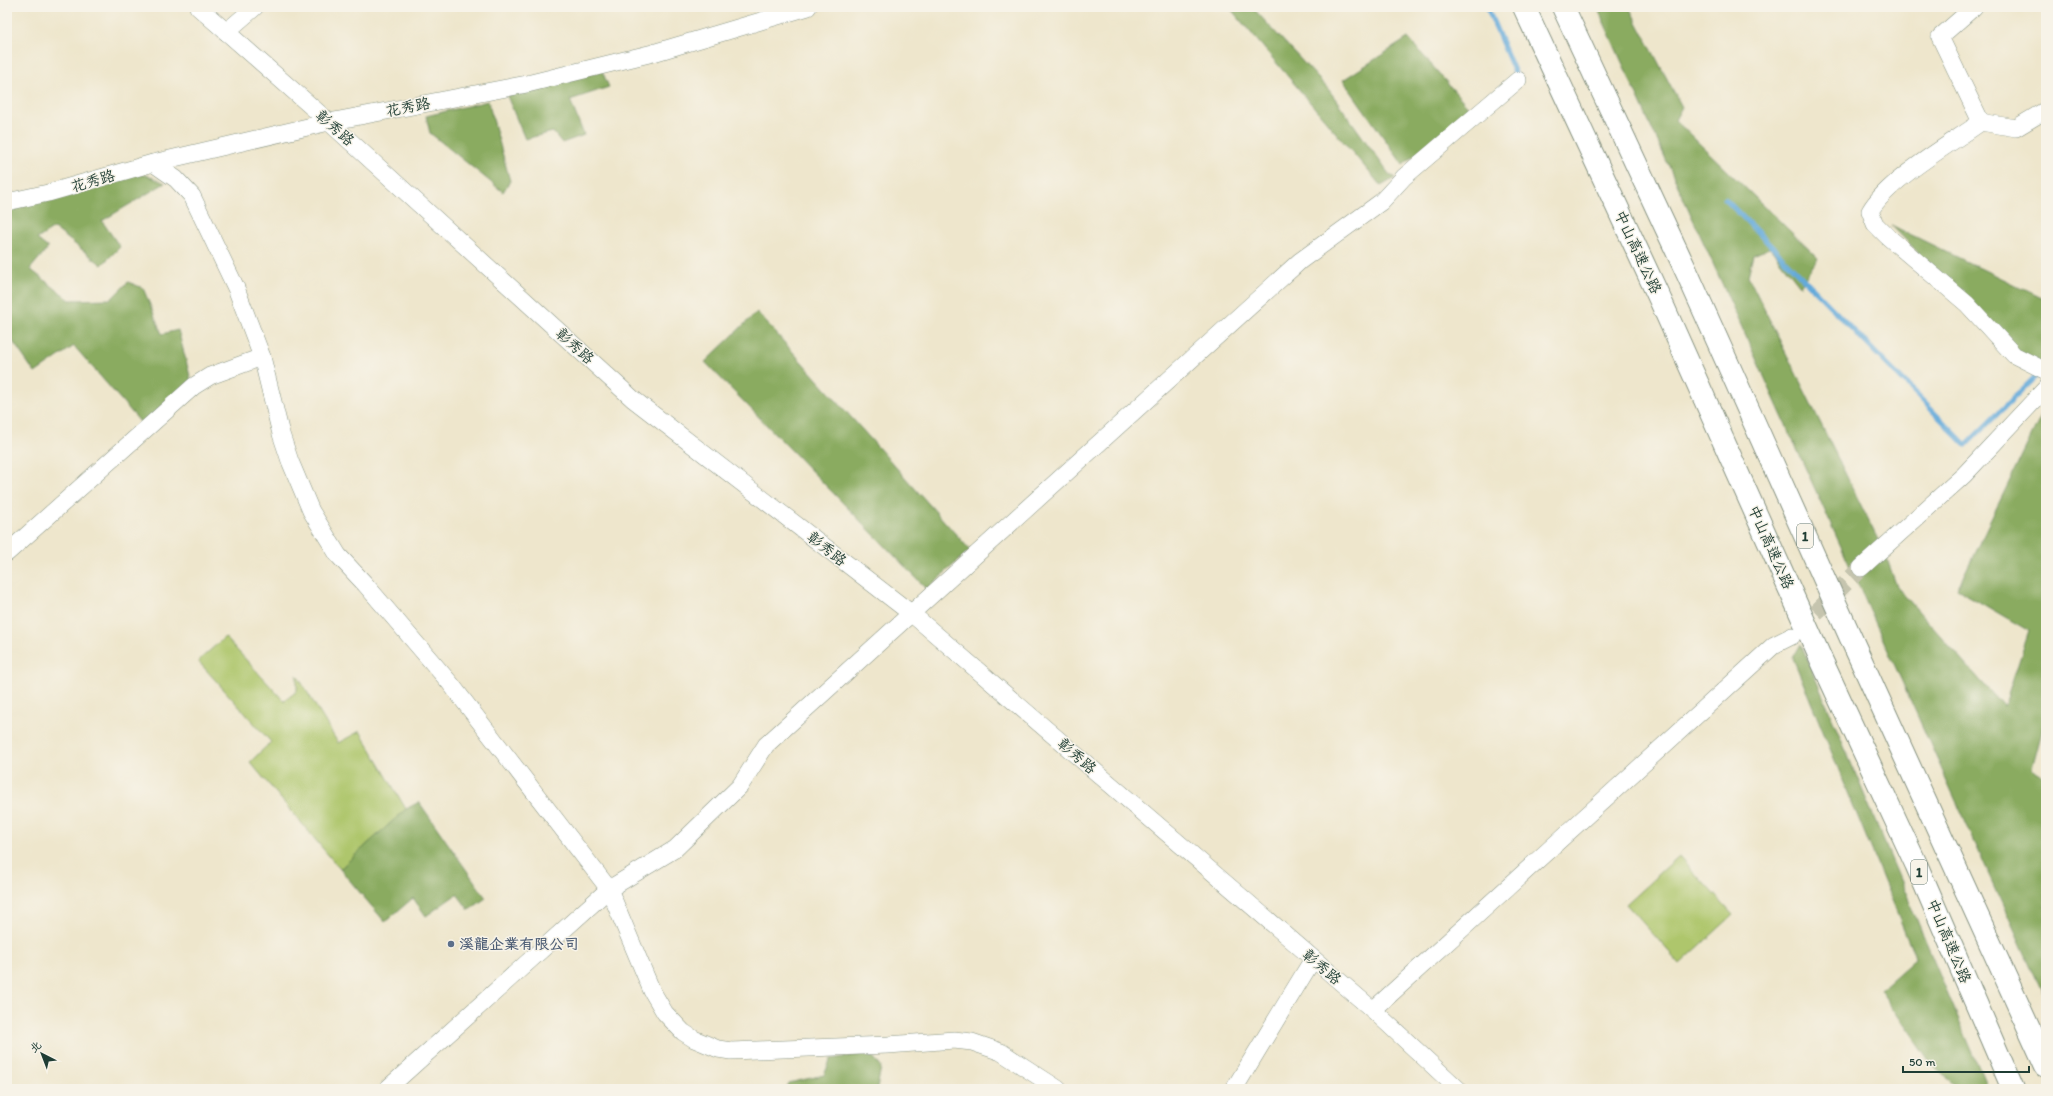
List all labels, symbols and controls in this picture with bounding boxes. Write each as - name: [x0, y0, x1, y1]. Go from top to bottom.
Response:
- street label: 花秀路: [384, 94, 432, 120]
- street label: 彰秀路: [312, 106, 358, 150]
- street label: 花秀路: [69, 166, 117, 196]
- street label: 中山高速公路: [1611, 207, 1665, 297]
- street label: 彰秀路: [552, 324, 598, 368]
- street label: 中山高速公路: [1744, 502, 1798, 592]
- road number: 1: [1797, 524, 1813, 548]
- street label: 彰秀路: [804, 528, 850, 570]
- street label: 彰秀路: [1054, 734, 1100, 778]
- road number: 1: [1911, 860, 1927, 884]
- street label: 中山高速公路: [1923, 896, 1975, 986]
- place label: 溪龍企業有限公司: [459, 935, 579, 953]
- marker: 溪龍企業有限公司: [446, 939, 456, 949]
- street label: 彰秀路: [1299, 946, 1345, 988]
- north arrow: [22, 1034, 62, 1074]
- text: 北: [27, 1038, 44, 1055]
- scale bar: [1903, 1048, 2029, 1074]
- text: 50 m: [1909, 1055, 1935, 1069]

